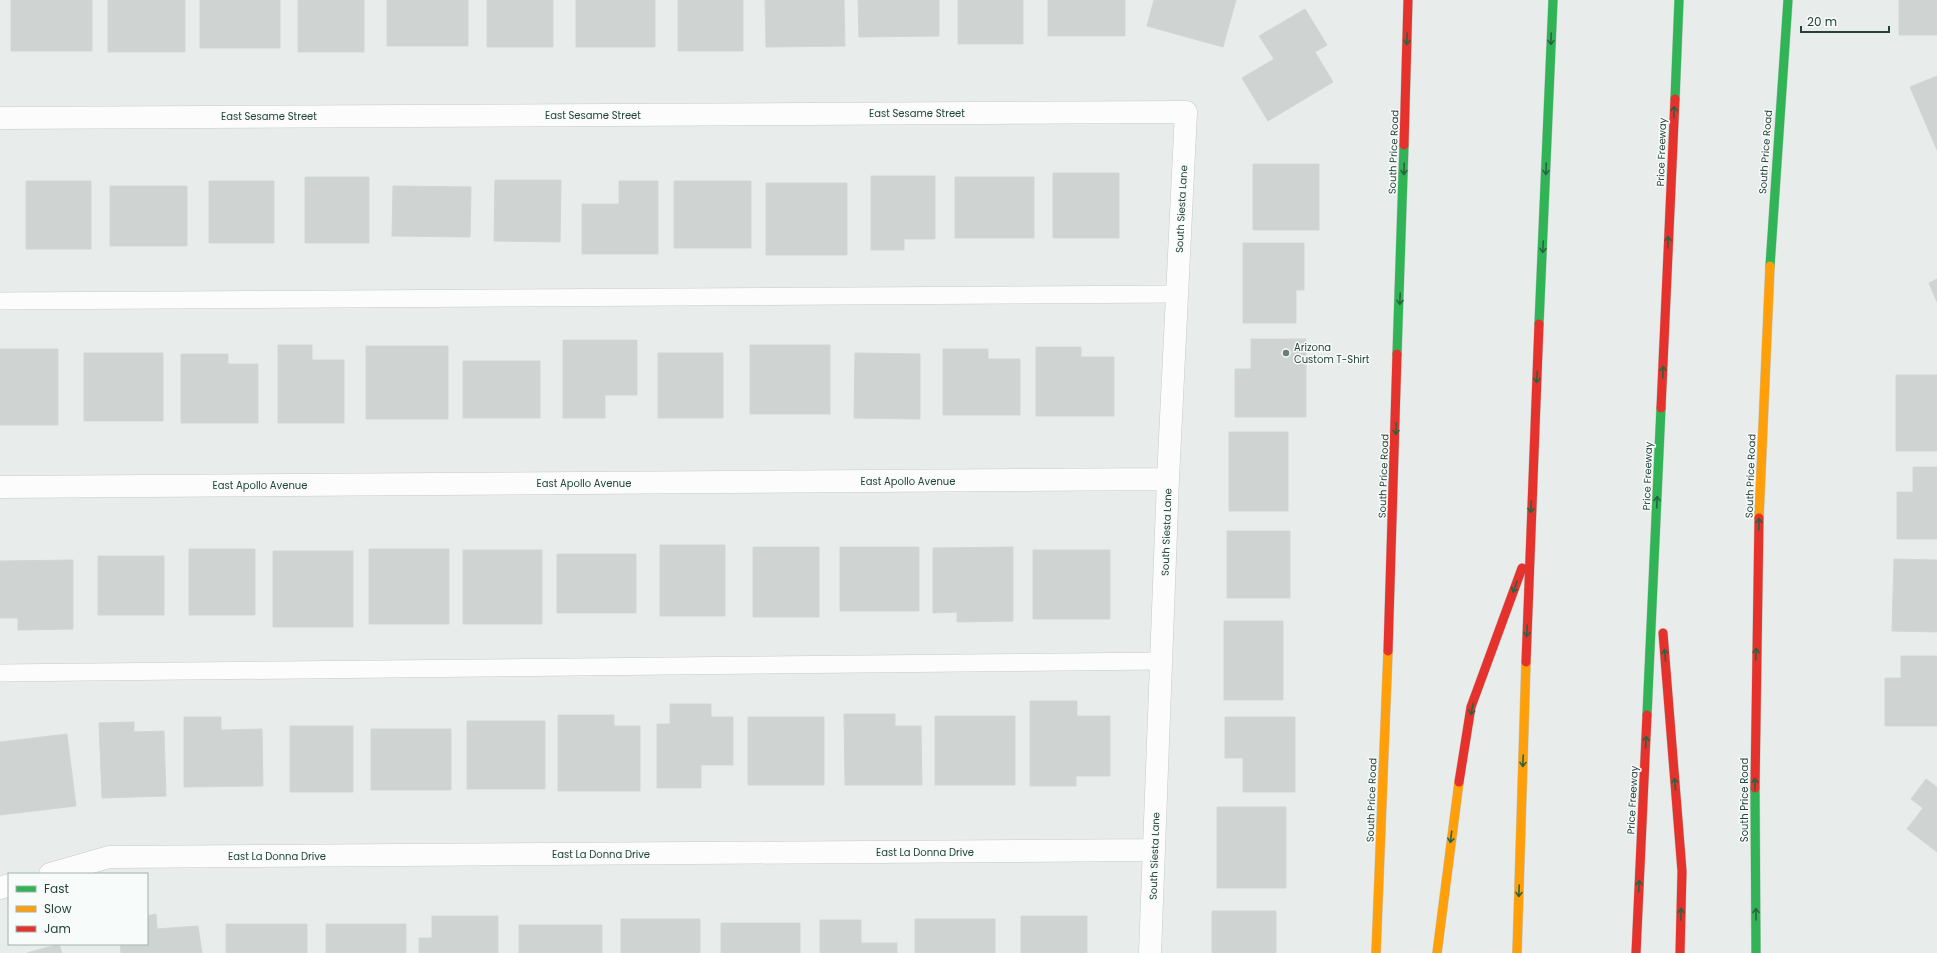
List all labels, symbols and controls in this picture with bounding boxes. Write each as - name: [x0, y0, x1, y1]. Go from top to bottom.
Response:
- scale bar: [1801, 8, 1889, 34]
- text: 20 m: [1807, 13, 1837, 30]
- one-way arrow: [1403, 32, 1411, 45]
- one-way arrow: [1547, 32, 1555, 45]
- street label: East Sesame Street: [869, 106, 965, 121]
- one-way arrow: [1670, 106, 1678, 119]
- street label: East Sesame Street: [545, 108, 641, 123]
- street label: East Sesame Street: [221, 109, 317, 124]
- street label: South Price Road: [1755, 109, 1776, 195]
- street label: South Price Road: [1385, 110, 1402, 194]
- street label: Price Freeway: [1653, 117, 1670, 187]
- one-way arrow: [1400, 162, 1408, 175]
- one-way arrow: [1542, 162, 1550, 175]
- street label: South Siesta Lane: [1172, 165, 1191, 253]
- one-way arrow: [1665, 236, 1672, 249]
- one-way arrow: [1539, 240, 1546, 253]
- one-way arrow: [1396, 292, 1404, 305]
- place label: Arizona Custom T-Shirt: [1294, 340, 1370, 367]
- marker: Arizona Custom T-Shirt: [1281, 348, 1291, 358]
- one-way arrow: [1659, 366, 1666, 379]
- one-way arrow: [1533, 370, 1540, 383]
- one-way arrow: [1392, 422, 1400, 435]
- street label: South Price Road: [1375, 434, 1392, 518]
- street label: South Price Road: [1742, 434, 1759, 518]
- street label: Price Freeway: [1639, 441, 1656, 511]
- street label: East Apollo Avenue: [861, 474, 955, 489]
- street label: East Apollo Avenue: [537, 476, 631, 491]
- street label: East Apollo Avenue: [213, 478, 307, 493]
- street label: South Siesta Lane: [1157, 488, 1176, 576]
- one-way arrow: [1653, 496, 1661, 509]
- one-way arrow: [1527, 500, 1534, 513]
- one-way arrow: [1755, 518, 1763, 531]
- one-way arrow: [1511, 580, 1519, 592]
- one-way arrow: [1523, 624, 1530, 637]
- one-way arrow: [1752, 648, 1760, 661]
- one-way arrow: [1661, 649, 1668, 662]
- one-way arrow: [1467, 702, 1475, 715]
- one-way arrow: [1642, 736, 1650, 749]
- one-way arrow: [1519, 754, 1527, 767]
- street label: South Price Road: [1363, 758, 1380, 842]
- street label: South Price Road: [1737, 758, 1752, 842]
- street label: Price Freeway: [1623, 765, 1642, 835]
- one-way arrow: [1671, 778, 1678, 791]
- one-way arrow: [1751, 778, 1759, 791]
- street label: South Siesta Lane: [1145, 812, 1164, 900]
- one-way arrow: [1447, 830, 1455, 843]
- street label: East La Donna Drive: [876, 845, 974, 860]
- street label: East La Donna Drive: [552, 847, 650, 862]
- street label: East La Donna Drive: [228, 849, 326, 864]
- legend: [8, 873, 148, 945]
- text: Fast: [44, 880, 69, 897]
- one-way arrow: [1636, 880, 1643, 893]
- one-way arrow: [1515, 884, 1523, 897]
- text: Slow: [44, 900, 72, 917]
- one-way arrow: [1677, 908, 1685, 921]
- one-way arrow: [1752, 908, 1760, 921]
- text: Jam: [44, 920, 71, 937]

